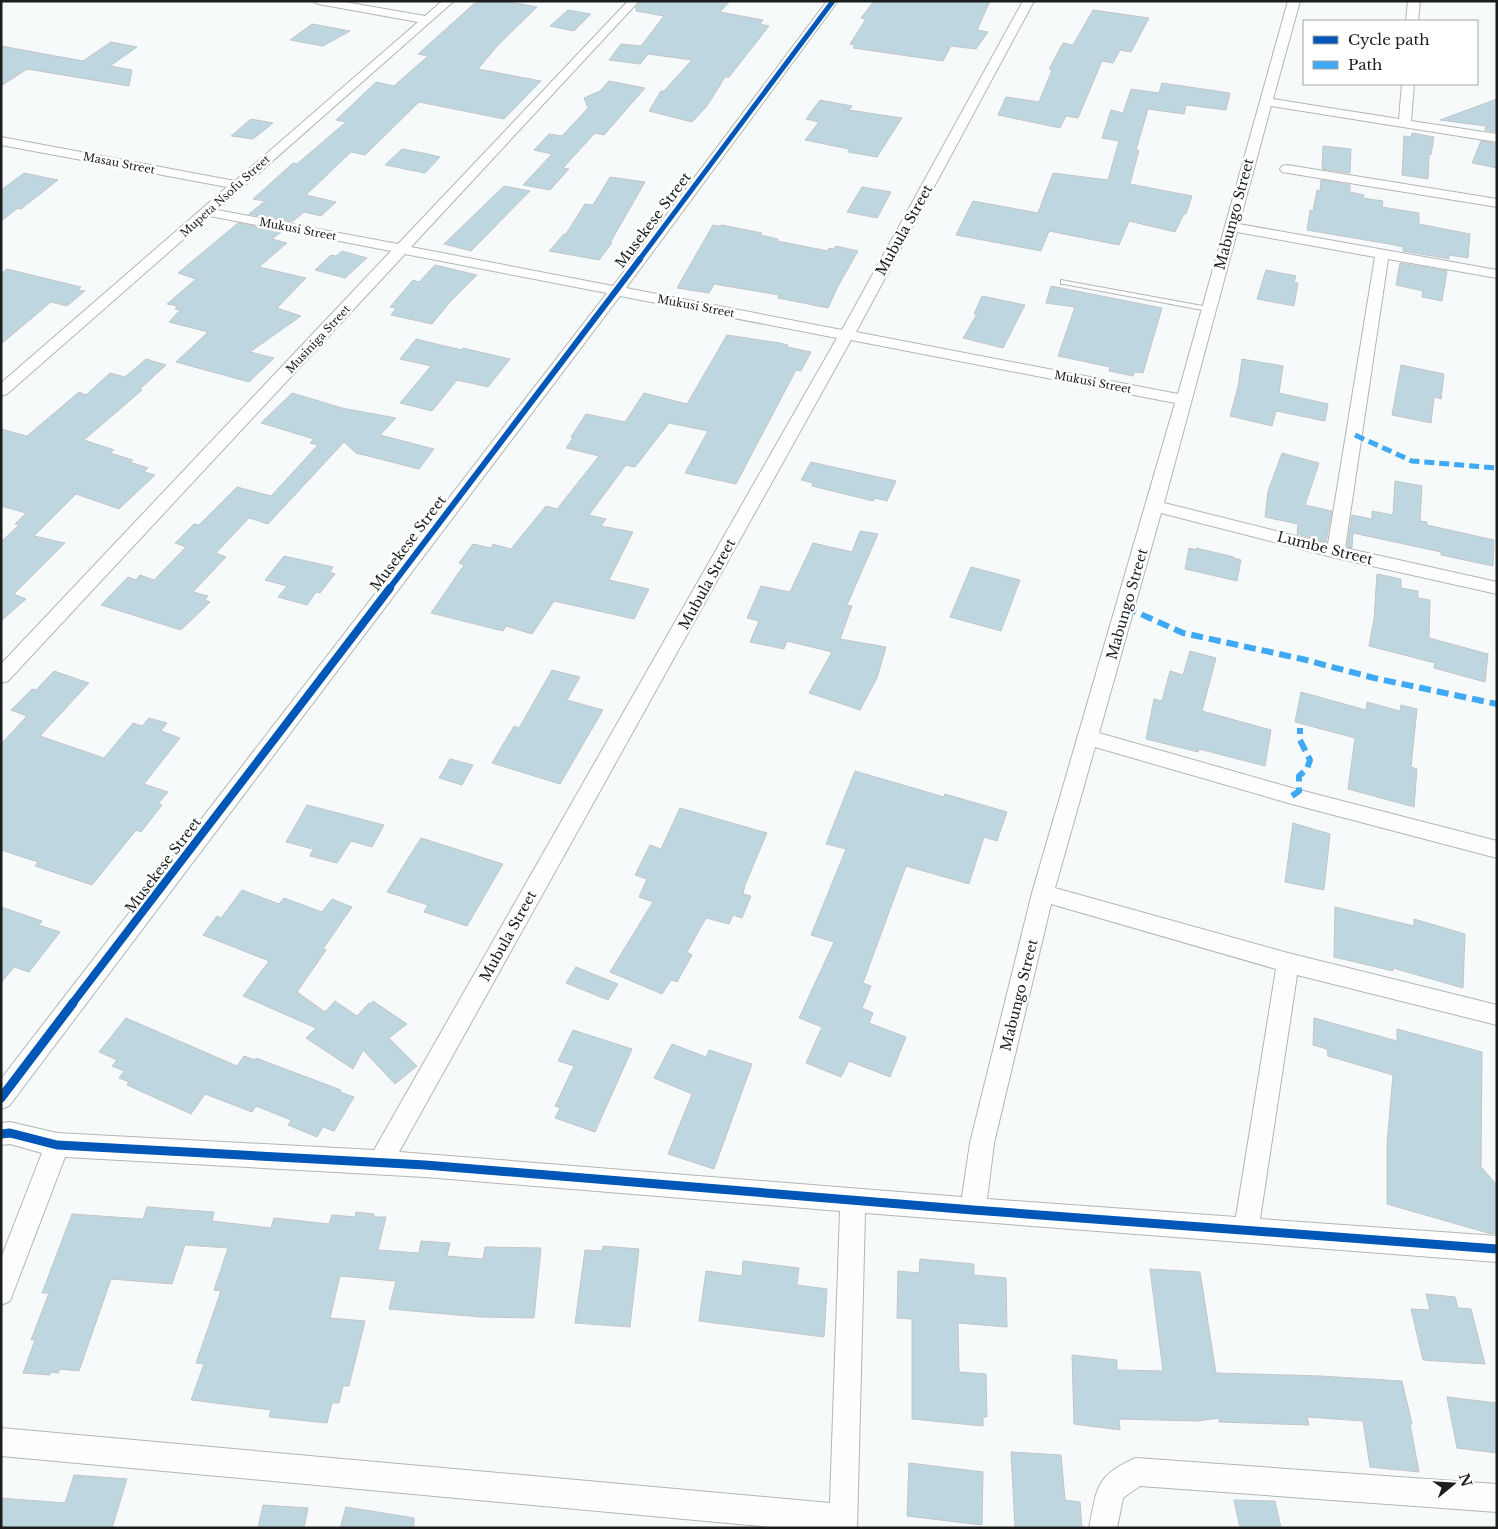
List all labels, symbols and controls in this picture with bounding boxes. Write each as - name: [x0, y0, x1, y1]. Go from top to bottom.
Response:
- legend: [1303, 20, 1478, 85]
- text: Cycle path: [1348, 30, 1430, 49]
- text: Path: [1348, 55, 1382, 74]
- street label: Masau Street: [82, 149, 157, 177]
- street label: Mupeta Nsofu Street: [177, 151, 273, 240]
- street label: Mabungo Street: [1210, 156, 1258, 272]
- street label: Musekese Street: [611, 168, 695, 271]
- street label: Mubula Street: [872, 181, 937, 279]
- street label: Mukusi Street: [258, 215, 339, 243]
- street label: Mukusi Street: [656, 292, 737, 320]
- street label: Musiniga Street: [283, 301, 354, 376]
- street label: Mukusi Street: [1053, 368, 1134, 396]
- street label: Musekese Street: [366, 491, 450, 594]
- street label: Lumbe Street: [1275, 527, 1375, 569]
- street label: Mubula Street: [675, 535, 740, 633]
- street label: Mabungo Street: [1103, 546, 1152, 662]
- street label: Musekese Street: [121, 813, 205, 916]
- street label: Mubula Street: [476, 887, 541, 985]
- street label: Mabungo Street: [996, 936, 1042, 1053]
- north arrow: [1428, 1459, 1478, 1509]
- text: N: [1455, 1471, 1476, 1489]

